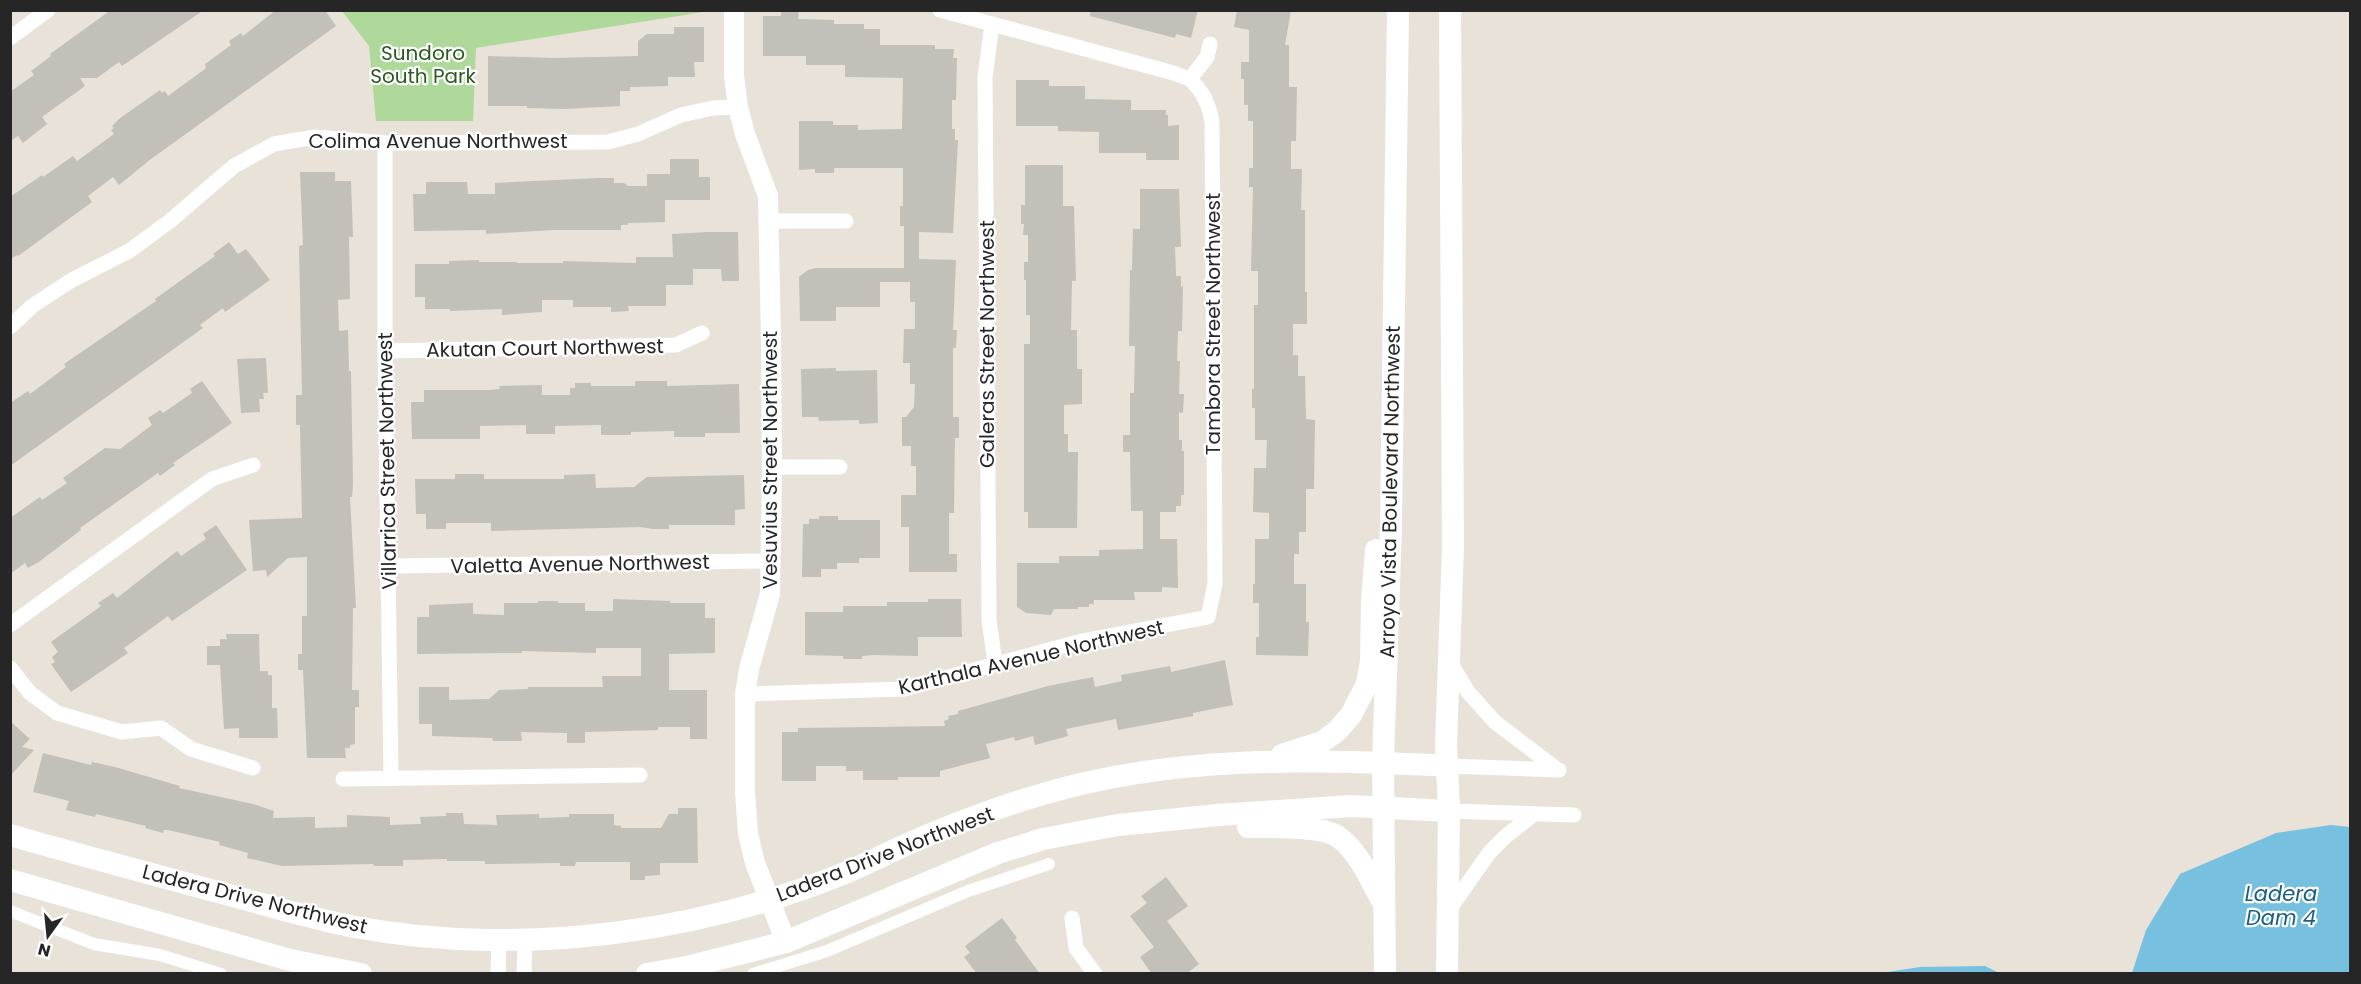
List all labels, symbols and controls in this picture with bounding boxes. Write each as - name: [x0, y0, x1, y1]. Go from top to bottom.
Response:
- park label: Sundoro South Park: [370, 39, 477, 90]
- street label: Colima Avenue Northwest: [309, 127, 567, 155]
- street label: Tambora Street Northwest: [1199, 193, 1227, 455]
- street label: Galeras Street Northwest: [973, 220, 1001, 468]
- street label: Arroyo Vista Boulevard Northwest: [1373, 325, 1407, 659]
- street label: Vesuvius Street Northwest: [756, 331, 784, 589]
- street label: Villarrica Street Northwest: [371, 332, 403, 590]
- street label: Akutan Court Northwest: [426, 332, 664, 364]
- street label: Valetta Avenue Northwest: [450, 548, 710, 580]
- street label: Karthala Avenue Northwest: [895, 613, 1167, 701]
- street label: Ladera Drive Northwest: [772, 800, 998, 908]
- street label: Ladera Drive Northwest: [140, 857, 370, 941]
- water label: Ladera Dam 4: [2245, 879, 2317, 932]
- north arrow: [18, 906, 78, 966]
- text: N: [35, 937, 53, 963]

